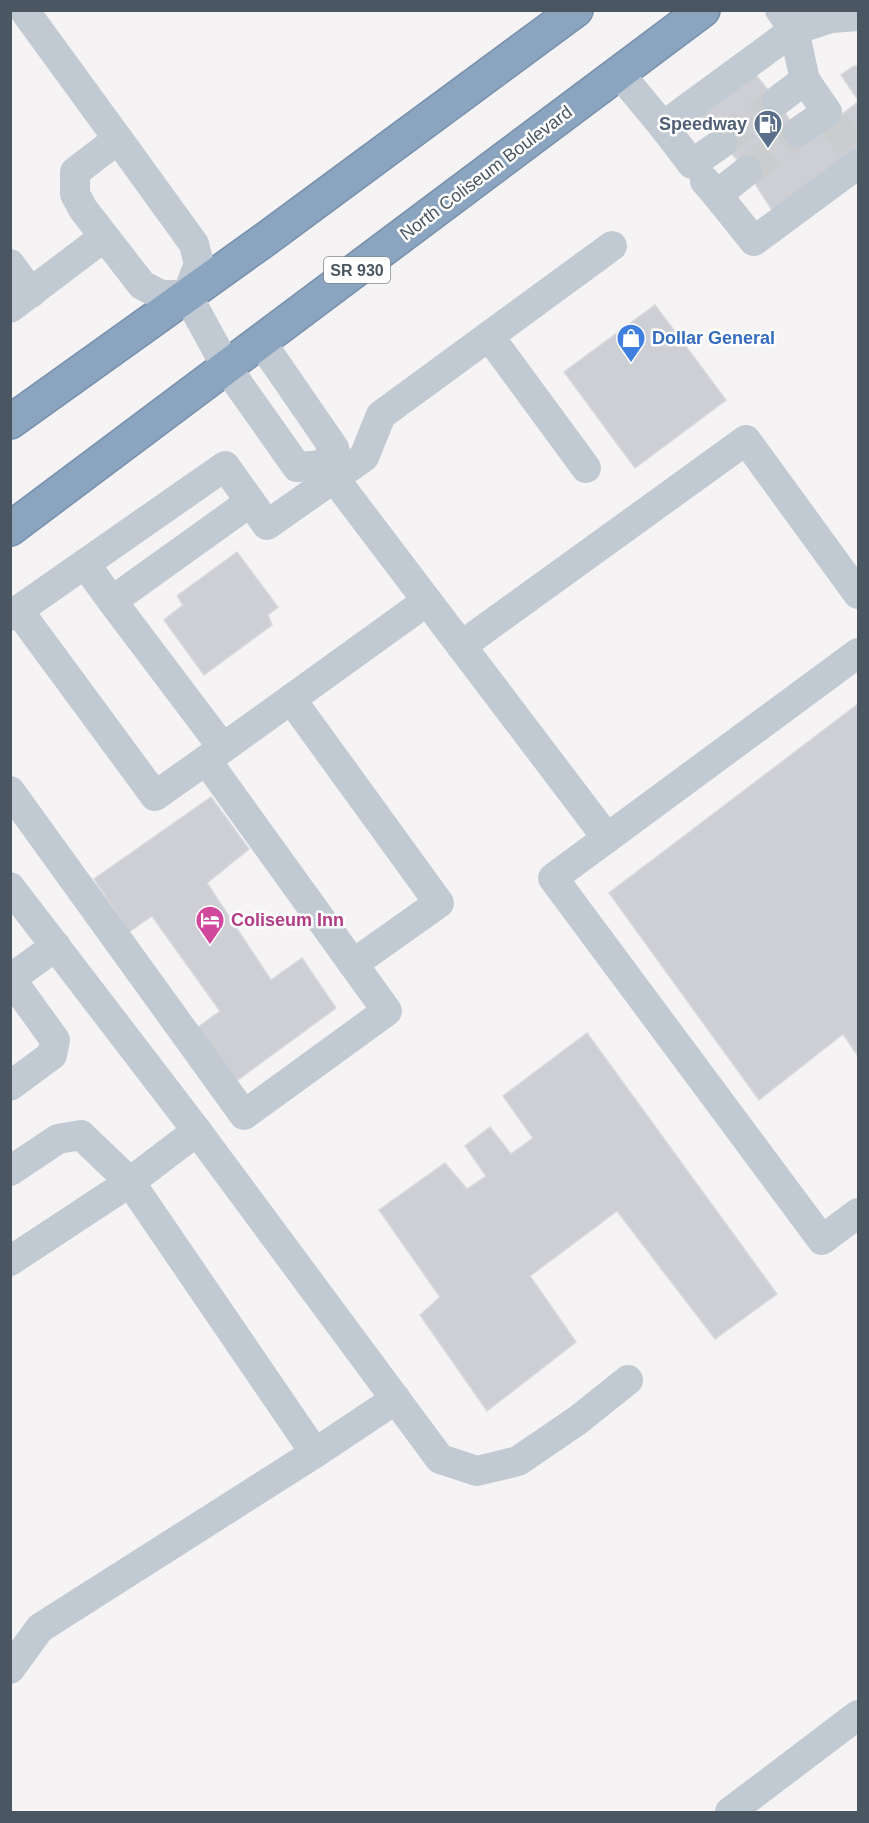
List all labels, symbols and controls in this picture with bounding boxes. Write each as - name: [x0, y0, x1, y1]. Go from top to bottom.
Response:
- street label: North Coliseum Boulevard: [396, 102, 576, 244]
- fuel station icon: Speedway: [752, 108, 784, 150]
- place label: Speedway: [659, 114, 747, 134]
- road number: SR 930: [324, 257, 390, 283]
- shop icon: Dollar General: [615, 322, 647, 364]
- place label: Dollar General: [652, 328, 775, 348]
- hotel icon: Coliseum Inn: [194, 904, 226, 946]
- place label: Coliseum Inn: [231, 910, 344, 930]

